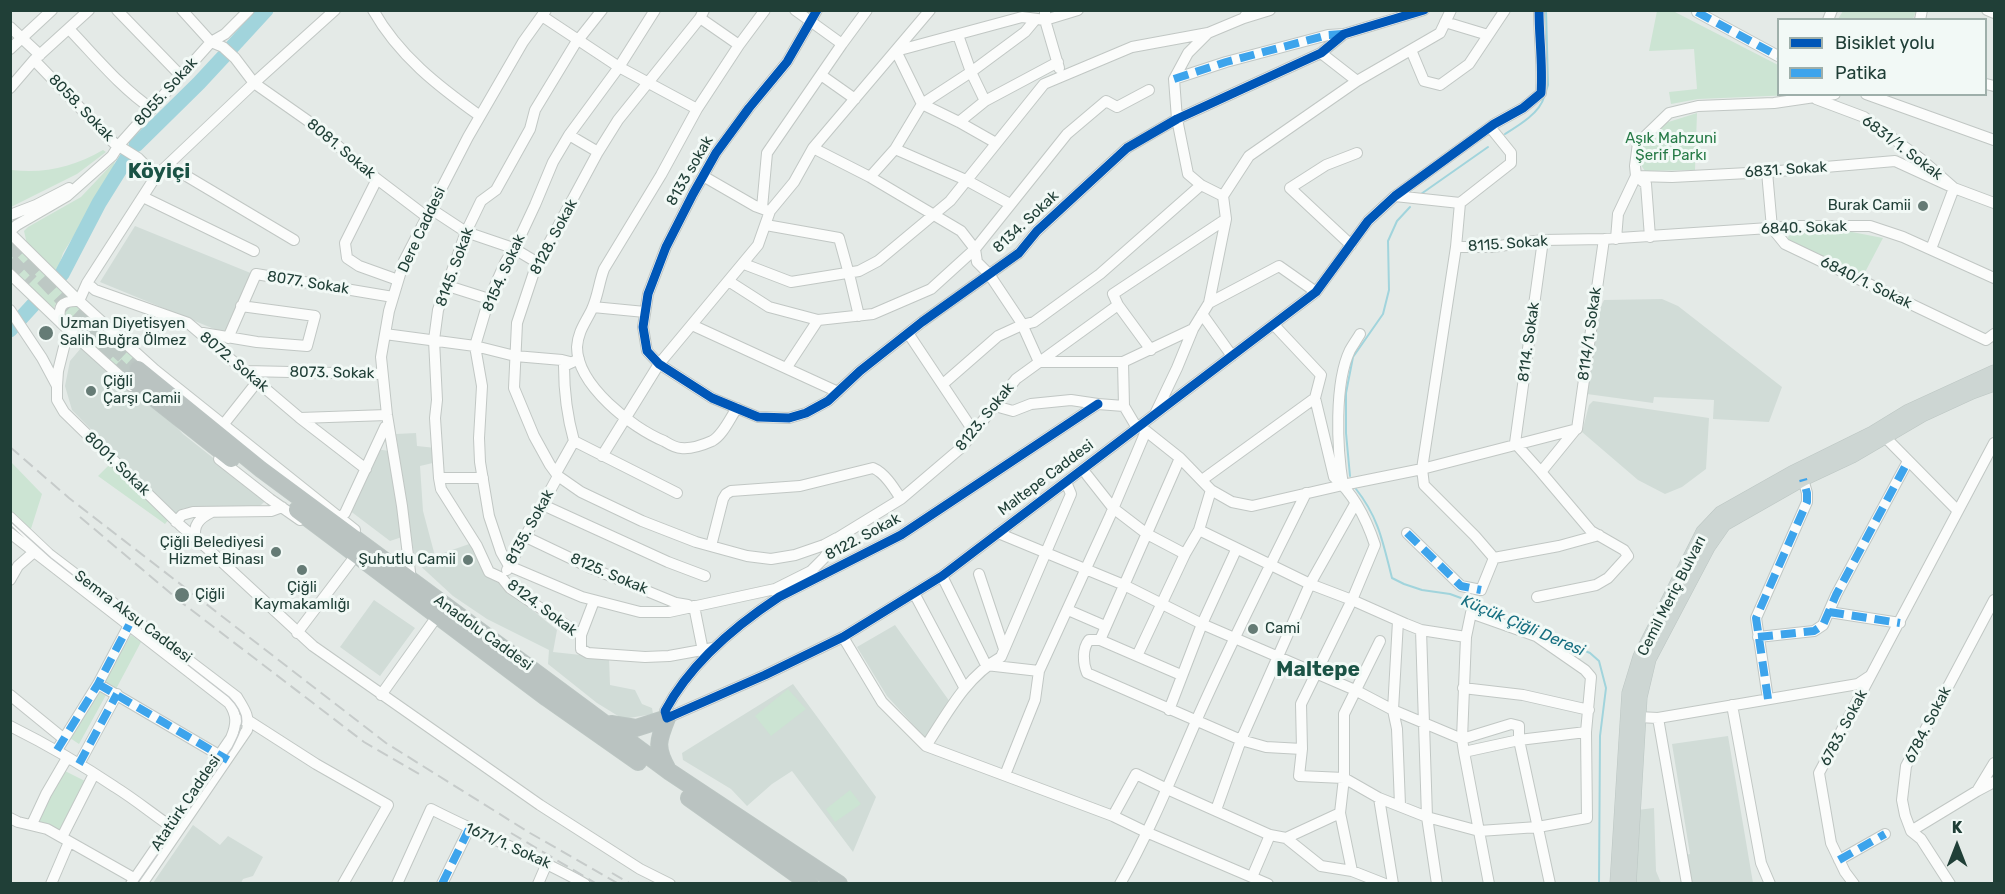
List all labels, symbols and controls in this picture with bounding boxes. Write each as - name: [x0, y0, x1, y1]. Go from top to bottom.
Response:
- legend: [1777, 18, 1987, 96]
- text: Bisiklet yolu: [1835, 32, 1935, 54]
- street label: 8055. Sokak: [131, 54, 201, 130]
- text: Patika: [1835, 62, 1887, 84]
- street label: 8058. Sokak: [45, 71, 117, 145]
- street label: 6831/1. Sokak: [1858, 112, 1946, 184]
- street label: 8081. Sokak: [303, 115, 379, 183]
- park label: Aşık Mahzuni Şerif Parkı: [1625, 130, 1717, 165]
- street label: 8133 sokak: [663, 133, 717, 209]
- street label: 6831. Sokak: [1744, 158, 1828, 182]
- district label: Köyiçi: [128, 159, 190, 185]
- street label: Dere Caddesi: [394, 184, 450, 276]
- street label: 8134. Sokak: [989, 187, 1063, 257]
- street label: 8128. Sokak: [527, 196, 581, 278]
- place label: Burak Camii: [1828, 197, 1911, 215]
- marker: Burak Camii: [1916, 199, 1930, 213]
- street label: 6840. Sokak: [1761, 218, 1847, 238]
- street label: 8145. Sokak: [432, 225, 478, 309]
- street label: 8154. Sokak: [479, 231, 529, 315]
- street label: 8115. Sokak: [1467, 232, 1549, 256]
- street label: 6840/1. Sokak: [1817, 253, 1915, 313]
- street label: 8077. Sokak: [266, 268, 350, 298]
- street label: 8114/1. Sokak: [1575, 286, 1605, 382]
- street label: 8114. Sokak: [1514, 301, 1544, 383]
- place label: Uzman Diyetisyen Salih Buğra Ölmez: [60, 315, 186, 350]
- marker: Uzman Diyetisyen Salih Buğra Ölmez: [37, 324, 55, 342]
- street label: 8072. Sokak: [196, 328, 272, 396]
- street label: 8073. Sokak: [289, 363, 375, 383]
- place label: Çiğli Çarşı Camii: [103, 373, 181, 408]
- street label: 8123. Sokak: [952, 379, 1018, 455]
- marker: Çiğli Çarşı Camii: [84, 384, 98, 398]
- street label: 8001. Sokak: [81, 428, 153, 500]
- street label: Maltepe Caddesi: [995, 436, 1097, 520]
- street label: 8135. Sokak: [502, 486, 558, 568]
- street label: 8122. Sokak: [822, 510, 904, 564]
- street label: Cemil Meriç Bulvarı: [1634, 533, 1710, 659]
- place label: Çiğli Belediyesi Hizmet Binası: [160, 534, 264, 569]
- marker: Çiğli Belediyesi Hizmet Binası: [269, 545, 283, 559]
- street label: 8125. Sokak: [567, 550, 651, 598]
- place label: Şuhutlu Camii: [358, 551, 456, 569]
- marker: Şuhutlu Camii: [461, 553, 475, 567]
- marker: Çiğli Kaymakamlığı: [295, 563, 309, 577]
- street label: Semra Aksu Caddesi: [71, 567, 195, 667]
- street label: 8124. Sokak: [504, 576, 580, 640]
- place label: Çiğli Kaymakamlığı: [254, 579, 350, 614]
- marker: Çiğli: [173, 586, 191, 604]
- place label: Çiğli: [195, 586, 225, 604]
- street label: Anadolu Caddesi: [430, 591, 536, 675]
- water label: Küçük Çiğli Deresi: [1458, 591, 1588, 661]
- place label: Cami: [1265, 620, 1300, 638]
- marker: Cami: [1246, 622, 1260, 636]
- district label: Maltepe: [1276, 657, 1360, 683]
- street label: 6784. Sokak: [1901, 684, 1955, 766]
- street label: 6783. Sokak: [1816, 687, 1872, 769]
- street label: Atatürk Caddesi: [147, 752, 225, 854]
- north arrow: [1927, 816, 1987, 876]
- text: K: [1952, 818, 1962, 837]
- street label: 1671/1. Sokak: [462, 819, 554, 873]

